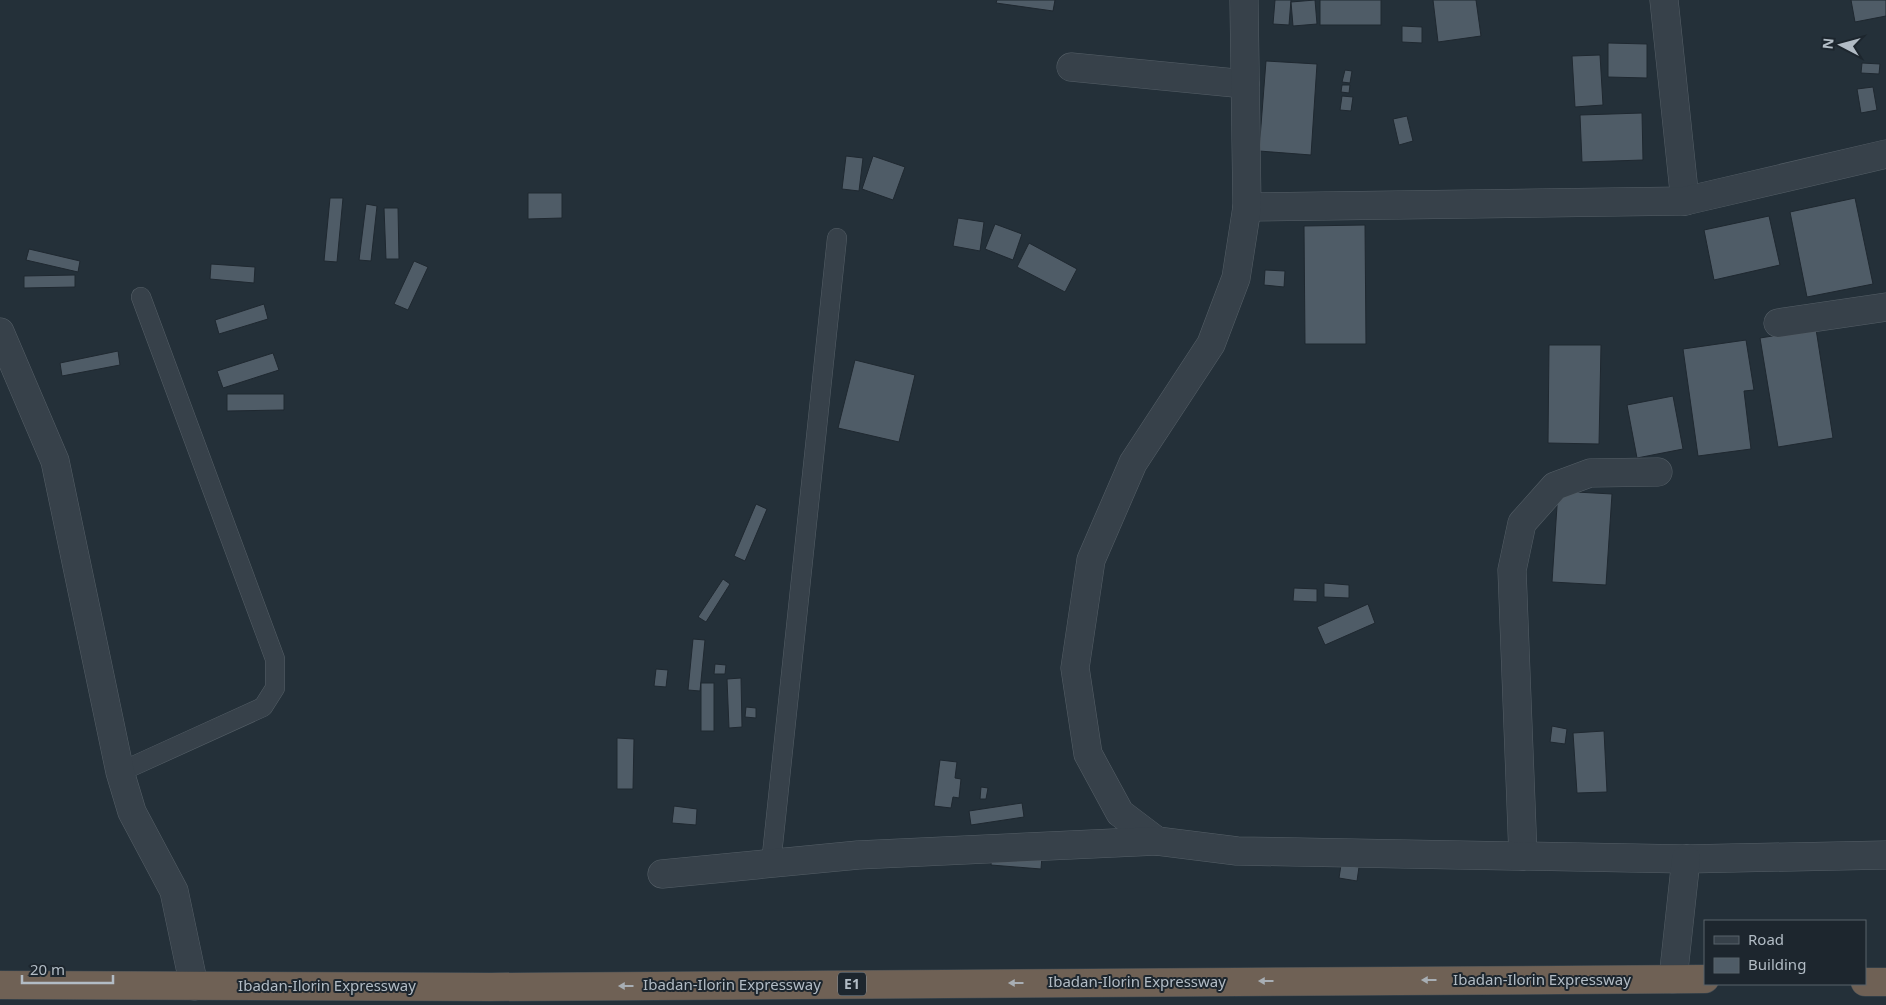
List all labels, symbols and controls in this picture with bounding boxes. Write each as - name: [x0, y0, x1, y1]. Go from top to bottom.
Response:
- north arrow: [1816, 20, 1866, 70]
- text: N: [1818, 37, 1838, 50]
- legend: [1704, 920, 1866, 985]
- text: Road: [1748, 929, 1784, 949]
- scale bar: [22, 952, 114, 984]
- text: Building: [1748, 954, 1806, 974]
- text: 20 m: [30, 959, 65, 979]
- street label: Ibadan-Ilorin Expressway: [1453, 969, 1631, 989]
- street label: Ibadan-Ilorin Expressway: [1048, 971, 1226, 991]
- road number: E1: [838, 972, 866, 996]
- street label: Ibadan-Ilorin Expressway: [643, 974, 821, 994]
- street label: Ibadan-Ilorin Expressway: [238, 975, 416, 995]
- one-way arrow: [1420, 976, 1436, 984]
- one-way arrow: [1258, 977, 1274, 985]
- one-way arrow: [1008, 979, 1024, 987]
- one-way arrow: [618, 982, 634, 990]

